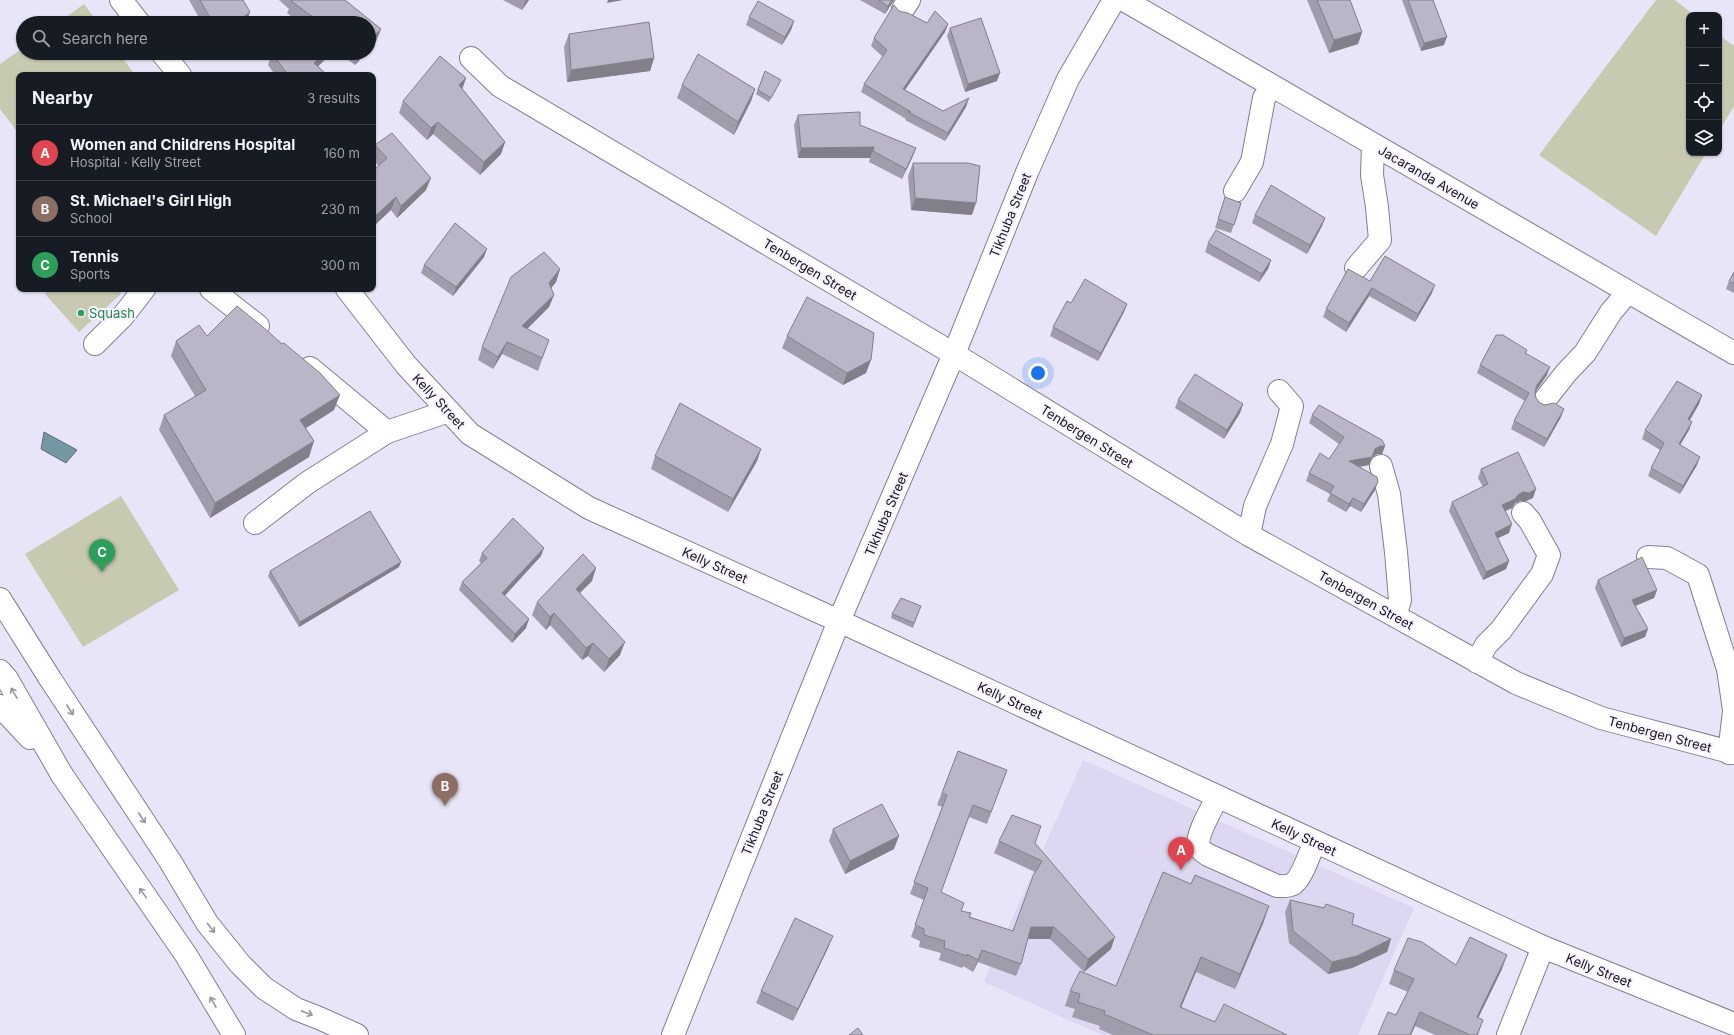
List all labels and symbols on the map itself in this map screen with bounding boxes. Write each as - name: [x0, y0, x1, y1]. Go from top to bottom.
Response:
- street label: Jacaranda Avenue: [1376, 142, 1482, 212]
- street label: Tikhuba Street: [986, 170, 1034, 260]
- street label: Tenbergen Street: [760, 235, 860, 303]
- place label: Squash: [89, 305, 135, 321]
- marker: Squash: [76, 308, 86, 318]
- your location: [1028, 363, 1048, 383]
- street label: Kelly Street: [409, 370, 469, 432]
- street label: Tenbergen Street: [1038, 401, 1136, 471]
- street label: Tikhuba Street: [861, 470, 911, 558]
- pin: C: [89, 539, 115, 572]
- street label: Kelly Street: [680, 543, 750, 587]
- street label: Tenbergen Street: [1316, 567, 1416, 633]
- street label: Kelly Street: [975, 678, 1045, 722]
- one-way arrow: [10, 687, 18, 699]
- one-way arrow: [66, 704, 75, 715]
- street label: Tenbergen Street: [1607, 712, 1713, 756]
- street label: Tikhuba Street: [738, 768, 786, 858]
- pin: B: [432, 773, 458, 806]
- one-way arrow: [138, 812, 146, 823]
- street label: Kelly Street: [1269, 815, 1339, 859]
- pin: A: [1168, 837, 1194, 870]
- one-way arrow: [139, 888, 147, 899]
- one-way arrow: [207, 923, 215, 934]
- street label: Kelly Street: [1564, 950, 1634, 990]
- one-way arrow: [209, 996, 217, 1008]
- one-way arrow: [301, 1010, 313, 1018]

